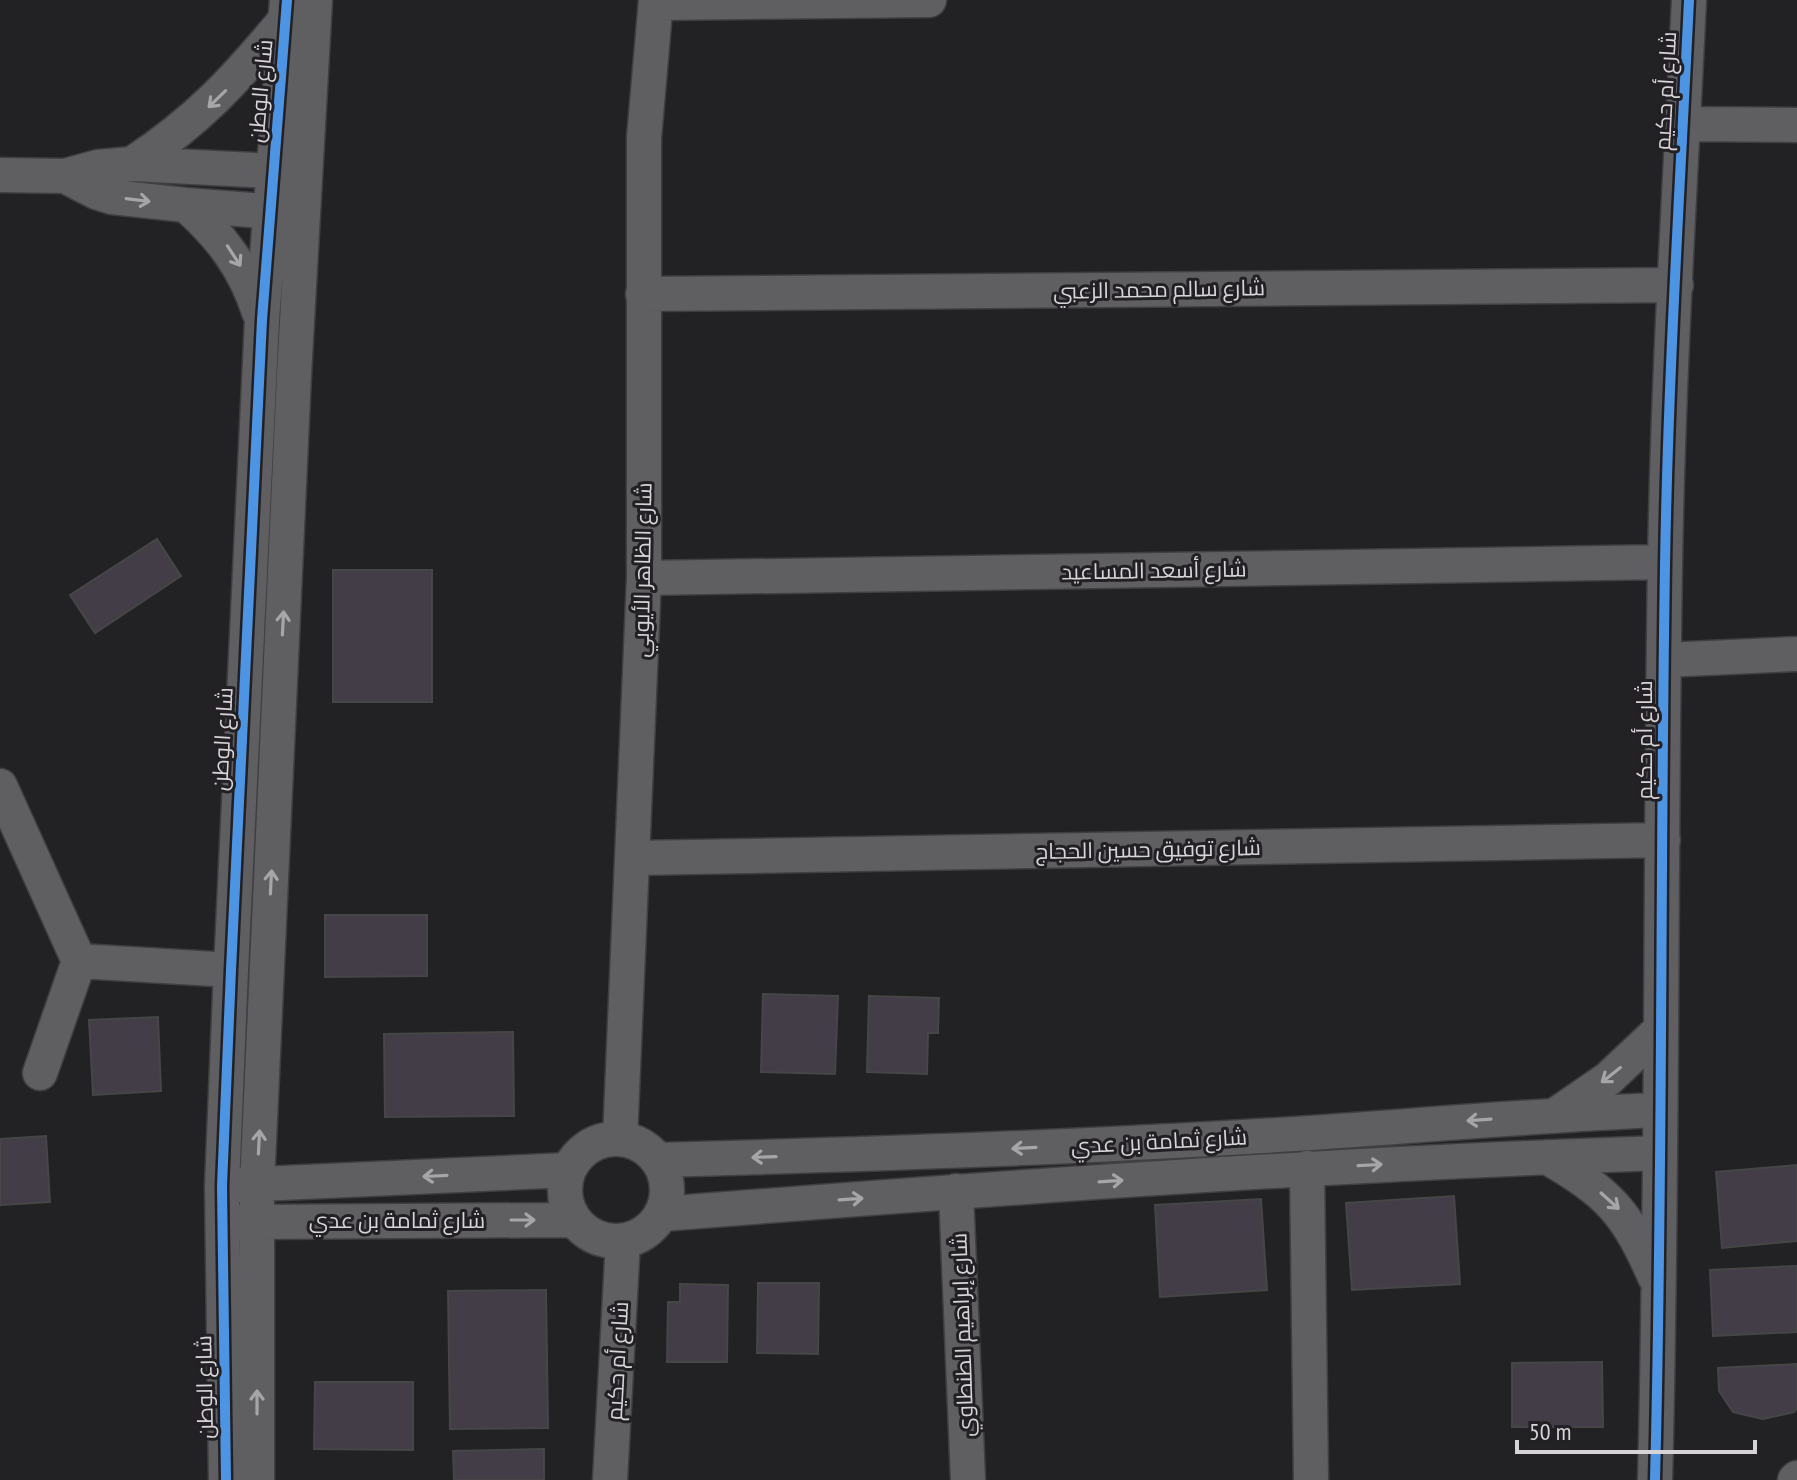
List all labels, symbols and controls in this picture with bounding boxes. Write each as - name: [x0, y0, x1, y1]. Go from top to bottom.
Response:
- street label: شارع أم حكيم: [1648, 31, 1684, 151]
- street label: شارع الوطن: [242, 38, 279, 144]
- one-way arrow: [207, 89, 227, 107]
- one-way arrow: [124, 192, 151, 207]
- one-way arrow: [225, 245, 242, 267]
- street label: شارع سالم محمد الزعبي: [1053, 273, 1265, 308]
- street label: شارع الظاهر الأيوبي: [626, 482, 661, 658]
- street label: شارع أسعد المساعيد: [1061, 554, 1247, 587]
- one-way arrow: [276, 610, 291, 637]
- street label: شارع أم حكيم: [1630, 680, 1660, 800]
- street label: شارع الوطن: [205, 686, 240, 792]
- street label: شارع توفيق حسين الحجاج: [1035, 833, 1261, 866]
- one-way arrow: [264, 869, 279, 896]
- one-way arrow: [1601, 1067, 1622, 1084]
- one-way arrow: [1466, 1113, 1493, 1128]
- street label: شارع ثمامة بن عدي: [1070, 1122, 1248, 1163]
- one-way arrow: [252, 1129, 267, 1156]
- one-way arrow: [1011, 1141, 1038, 1156]
- one-way arrow: [751, 1149, 778, 1164]
- one-way arrow: [1356, 1157, 1383, 1172]
- one-way arrow: [422, 1168, 449, 1183]
- one-way arrow: [1097, 1173, 1124, 1188]
- one-way arrow: [838, 1191, 864, 1206]
- one-way arrow: [1599, 1192, 1619, 1210]
- street label: شارع ثمامة بن عدي: [309, 1206, 485, 1237]
- one-way arrow: [509, 1212, 536, 1228]
- street label: شارع إبراهيم الطنطاوي: [944, 1232, 983, 1438]
- street label: شارع أم حكيم: [600, 1301, 636, 1421]
- street label: شارع الوطن: [189, 1335, 220, 1439]
- one-way arrow: [249, 1389, 265, 1416]
- scale bar: [1517, 1404, 1755, 1454]
- text: 50 m: [1529, 1416, 1571, 1447]

